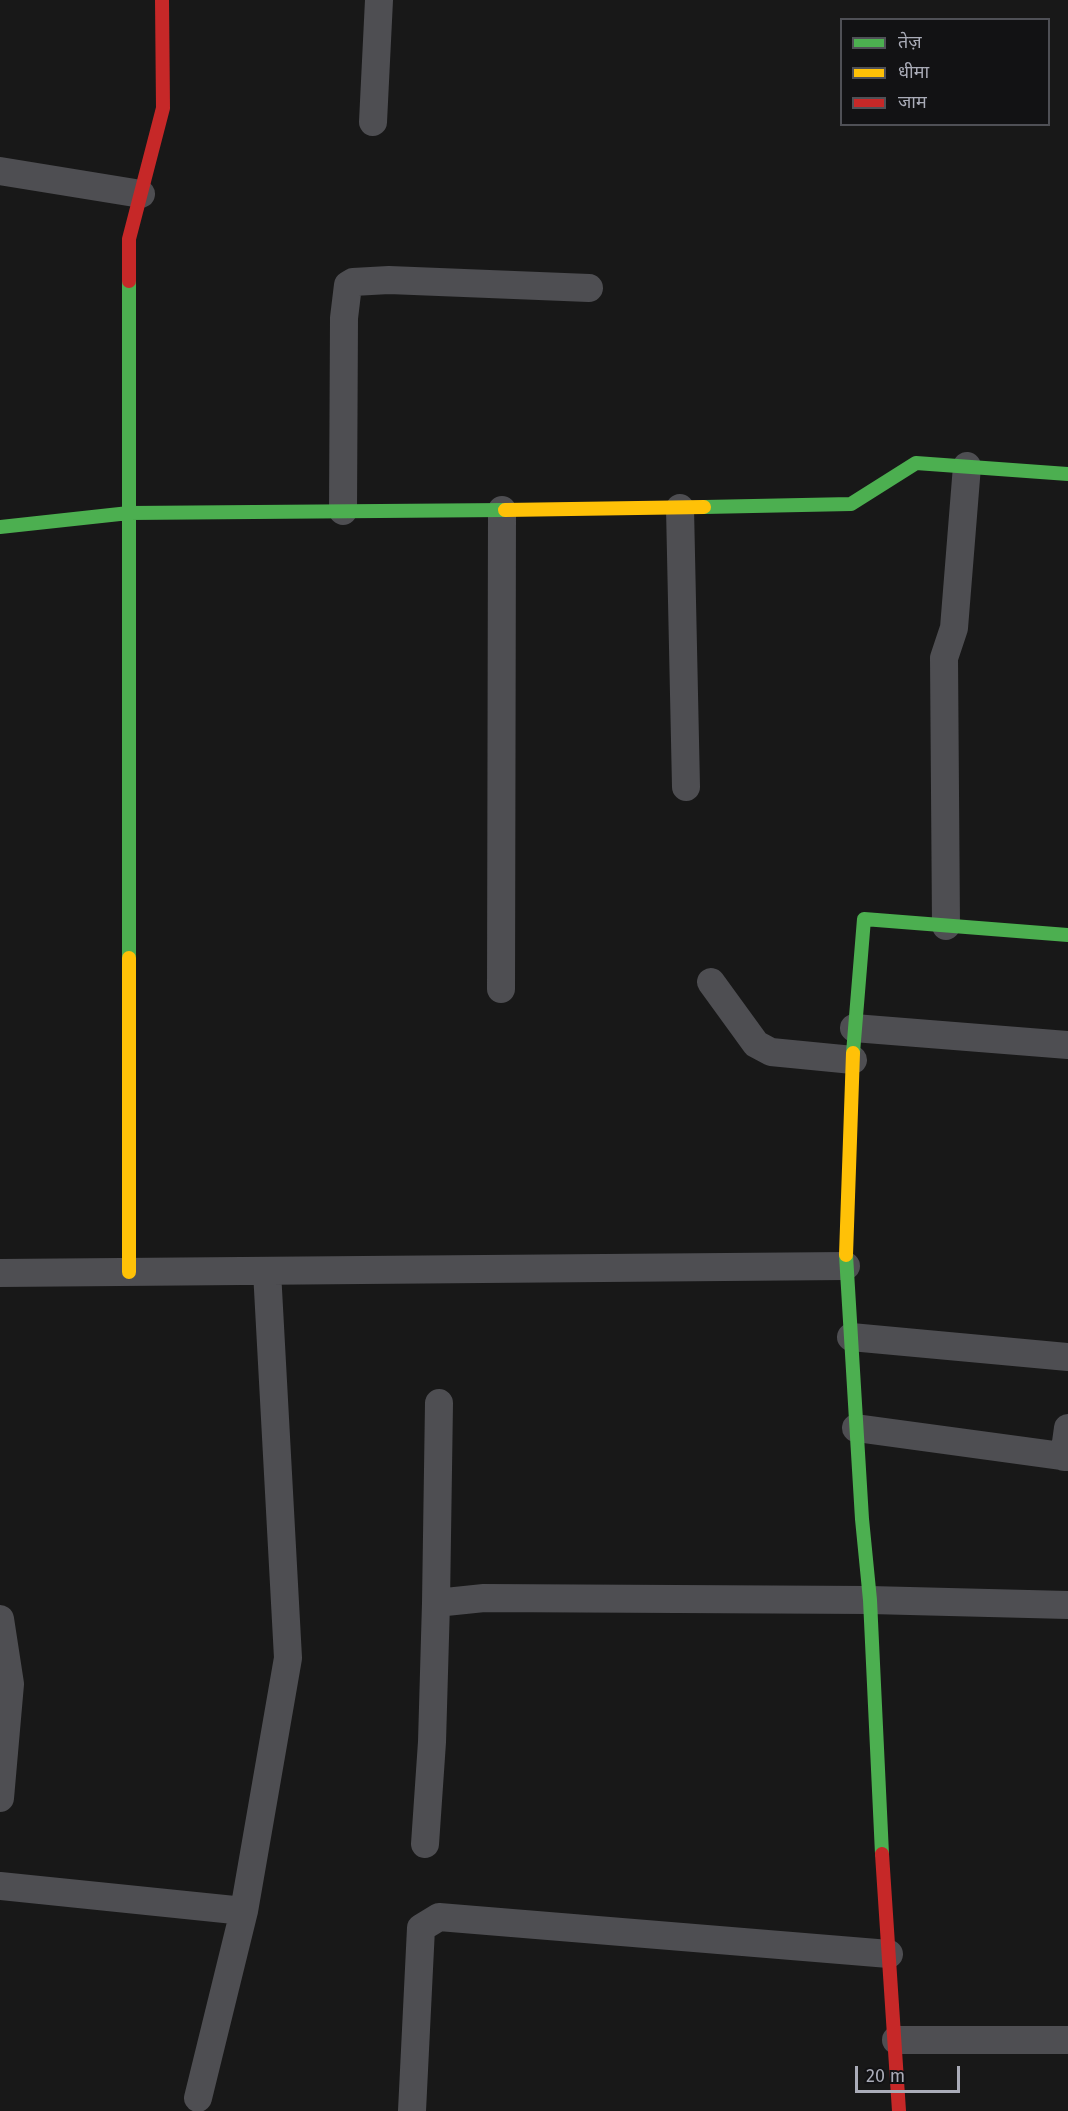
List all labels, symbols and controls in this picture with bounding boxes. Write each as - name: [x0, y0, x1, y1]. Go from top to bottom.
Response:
- legend: [840, 18, 1050, 126]
- text: तेज़: [898, 31, 922, 53]
- text: धीमा: [898, 61, 929, 83]
- text: जाम: [898, 91, 927, 113]
- scale bar: [858, 2054, 963, 2092]
- text: 20 m: [866, 2065, 905, 2087]

